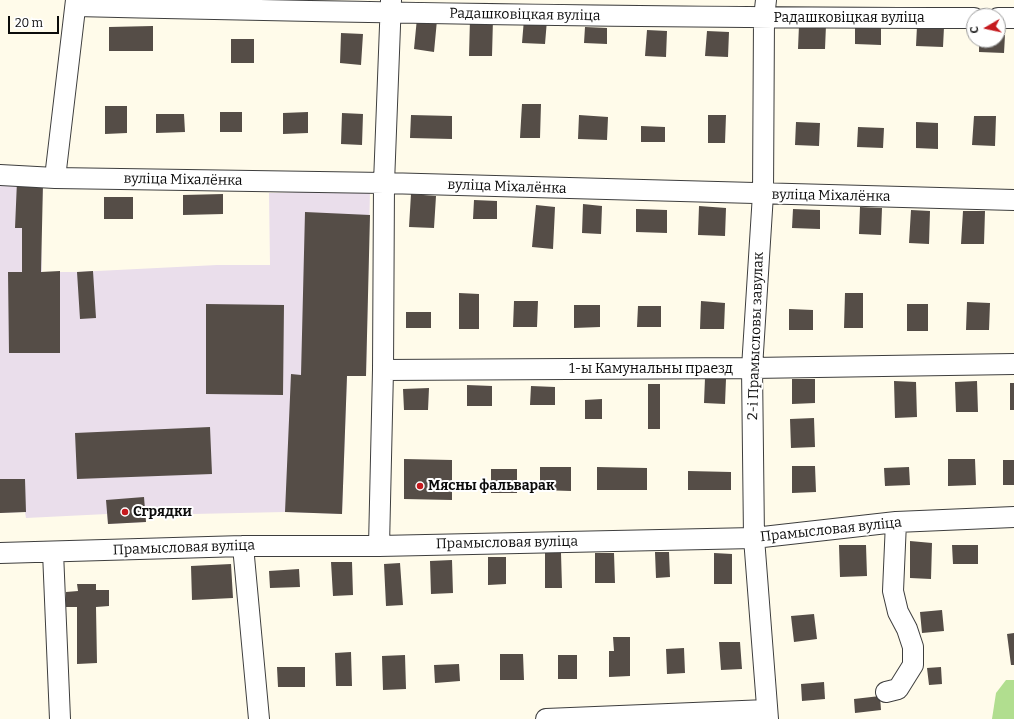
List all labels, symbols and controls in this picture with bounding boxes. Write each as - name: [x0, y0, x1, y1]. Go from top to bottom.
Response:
- street label: Радашковіцкая вуліца: [449, 5, 601, 25]
- scale bar: [10, 8, 61, 34]
- north arrow: [966, 8, 1006, 48]
- street label: Радашковіцкая вуліца: [773, 10, 925, 26]
- text: 20 m: [15, 16, 43, 30]
- text: С: [968, 25, 982, 34]
- street label: вуліца Міхалёнка: [123, 171, 243, 189]
- street label: вуліца Міхалёнка: [447, 177, 567, 197]
- street label: вуліца Міхалёнка: [771, 187, 891, 205]
- street label: 2-і Прамысловы завулак: [745, 252, 767, 420]
- street label: 1-ы Камунальны праезд: [569, 361, 733, 377]
- place label: Мясны фальварак: [428, 478, 554, 494]
- marker: Мясны фальварак: [415, 481, 425, 491]
- place label: Сгрядки: [133, 504, 192, 520]
- marker: Сгрядки: [120, 507, 130, 517]
- street label: Прамысловая вуліца: [759, 514, 903, 546]
- street label: Прамысловая вуліца: [436, 533, 578, 553]
- street label: Прамысловая вуліца: [113, 537, 255, 559]

